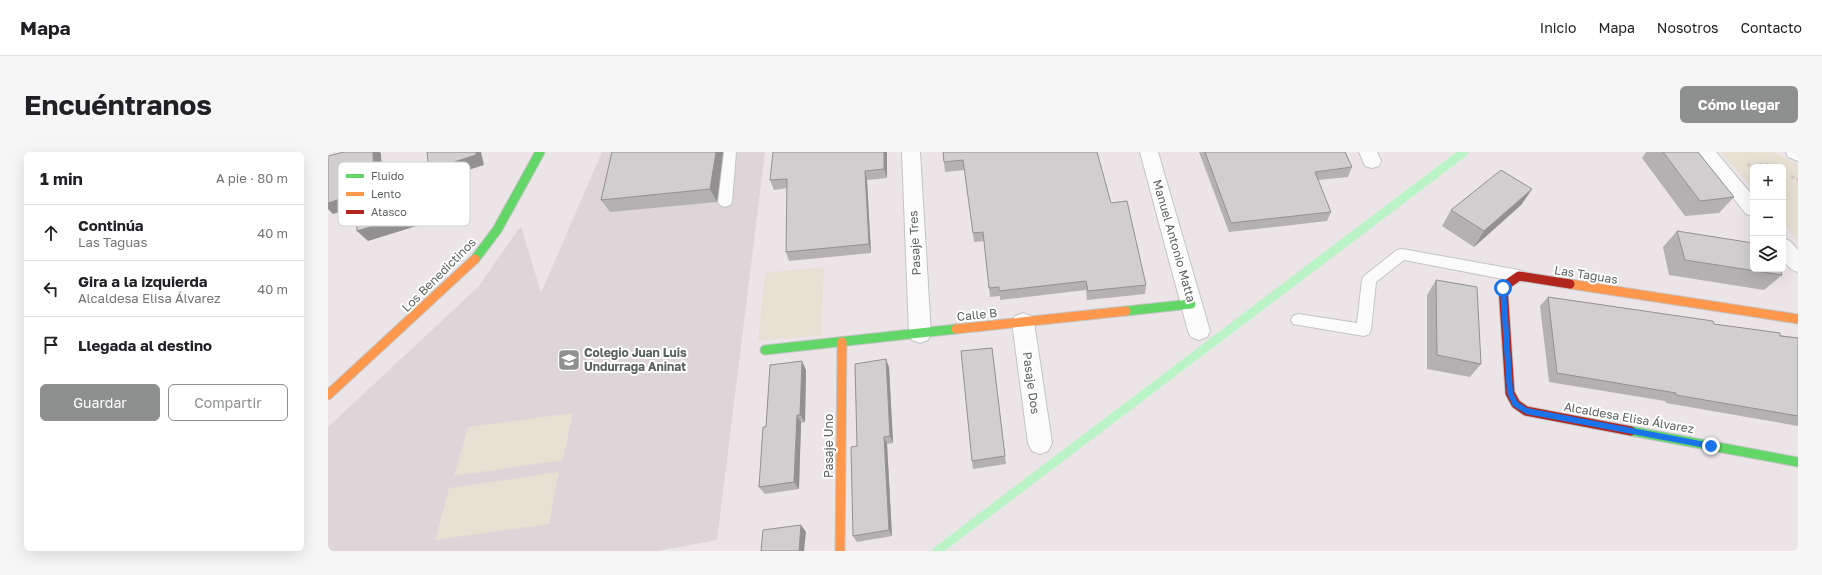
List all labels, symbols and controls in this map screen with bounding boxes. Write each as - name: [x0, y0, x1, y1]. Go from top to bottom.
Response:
- text: Mapa: [20, 16, 71, 39]
- text: Inicio: [1540, 19, 1576, 36]
- text: Mapa: [1598, 19, 1635, 36]
- text: Nosotros: [1657, 19, 1718, 36]
- text: Contacto: [1740, 19, 1802, 36]
- button: Cómo llegar: [1680, 86, 1798, 123]
- text: Encuéntranos: [24, 88, 212, 121]
- legend: [338, 162, 470, 226]
- map controls: [1750, 164, 1786, 272]
- button: +: [1750, 164, 1786, 200]
- text: 1 min: [40, 168, 83, 189]
- text: Fluido: [371, 169, 404, 182]
- text: A pie · 80 m: [216, 170, 288, 186]
- street label: Manuel Antonio Matta: [1150, 178, 1199, 304]
- text: Lento: [371, 187, 402, 200]
- button: −: [1750, 200, 1786, 236]
- text: Atasco: [371, 205, 407, 218]
- street label: Pasaje Tres: [905, 210, 924, 276]
- text: Continúa: [78, 216, 144, 234]
- icon: ahead: [40, 222, 62, 244]
- text: 40 m: [257, 225, 288, 241]
- text: Las Taguas: [78, 234, 147, 250]
- street label: Los Benedictinos: [398, 234, 479, 315]
- button: layers: [1750, 236, 1786, 272]
- street label: Las Taguas: [1553, 262, 1619, 287]
- text: Gira a la izquierda: [78, 272, 208, 290]
- icon: left: [40, 278, 62, 300]
- route start: [1494, 279, 1512, 297]
- text: 40 m: [257, 281, 288, 297]
- text: Alcaldesa Elisa Álvarez: [78, 290, 221, 306]
- street label: Calle B: [956, 305, 998, 324]
- icon: arrive: [40, 334, 62, 356]
- text: Llegada al destino: [78, 336, 212, 354]
- place label: Colegio Juan Luis Undurraga Aninat: [584, 345, 687, 374]
- school or university icon: Colegio Juan Luis Undurraga Aninat: [556, 347, 582, 373]
- street label: Pasaje Dos: [1020, 351, 1043, 415]
- button: Guardar: [40, 384, 160, 421]
- button: Compartir: [168, 384, 288, 421]
- street label: Alcaldesa Elisa Álvarez: [1563, 399, 1695, 436]
- street label: Pasaje Uno: [821, 414, 836, 478]
- route end: [1702, 437, 1720, 455]

